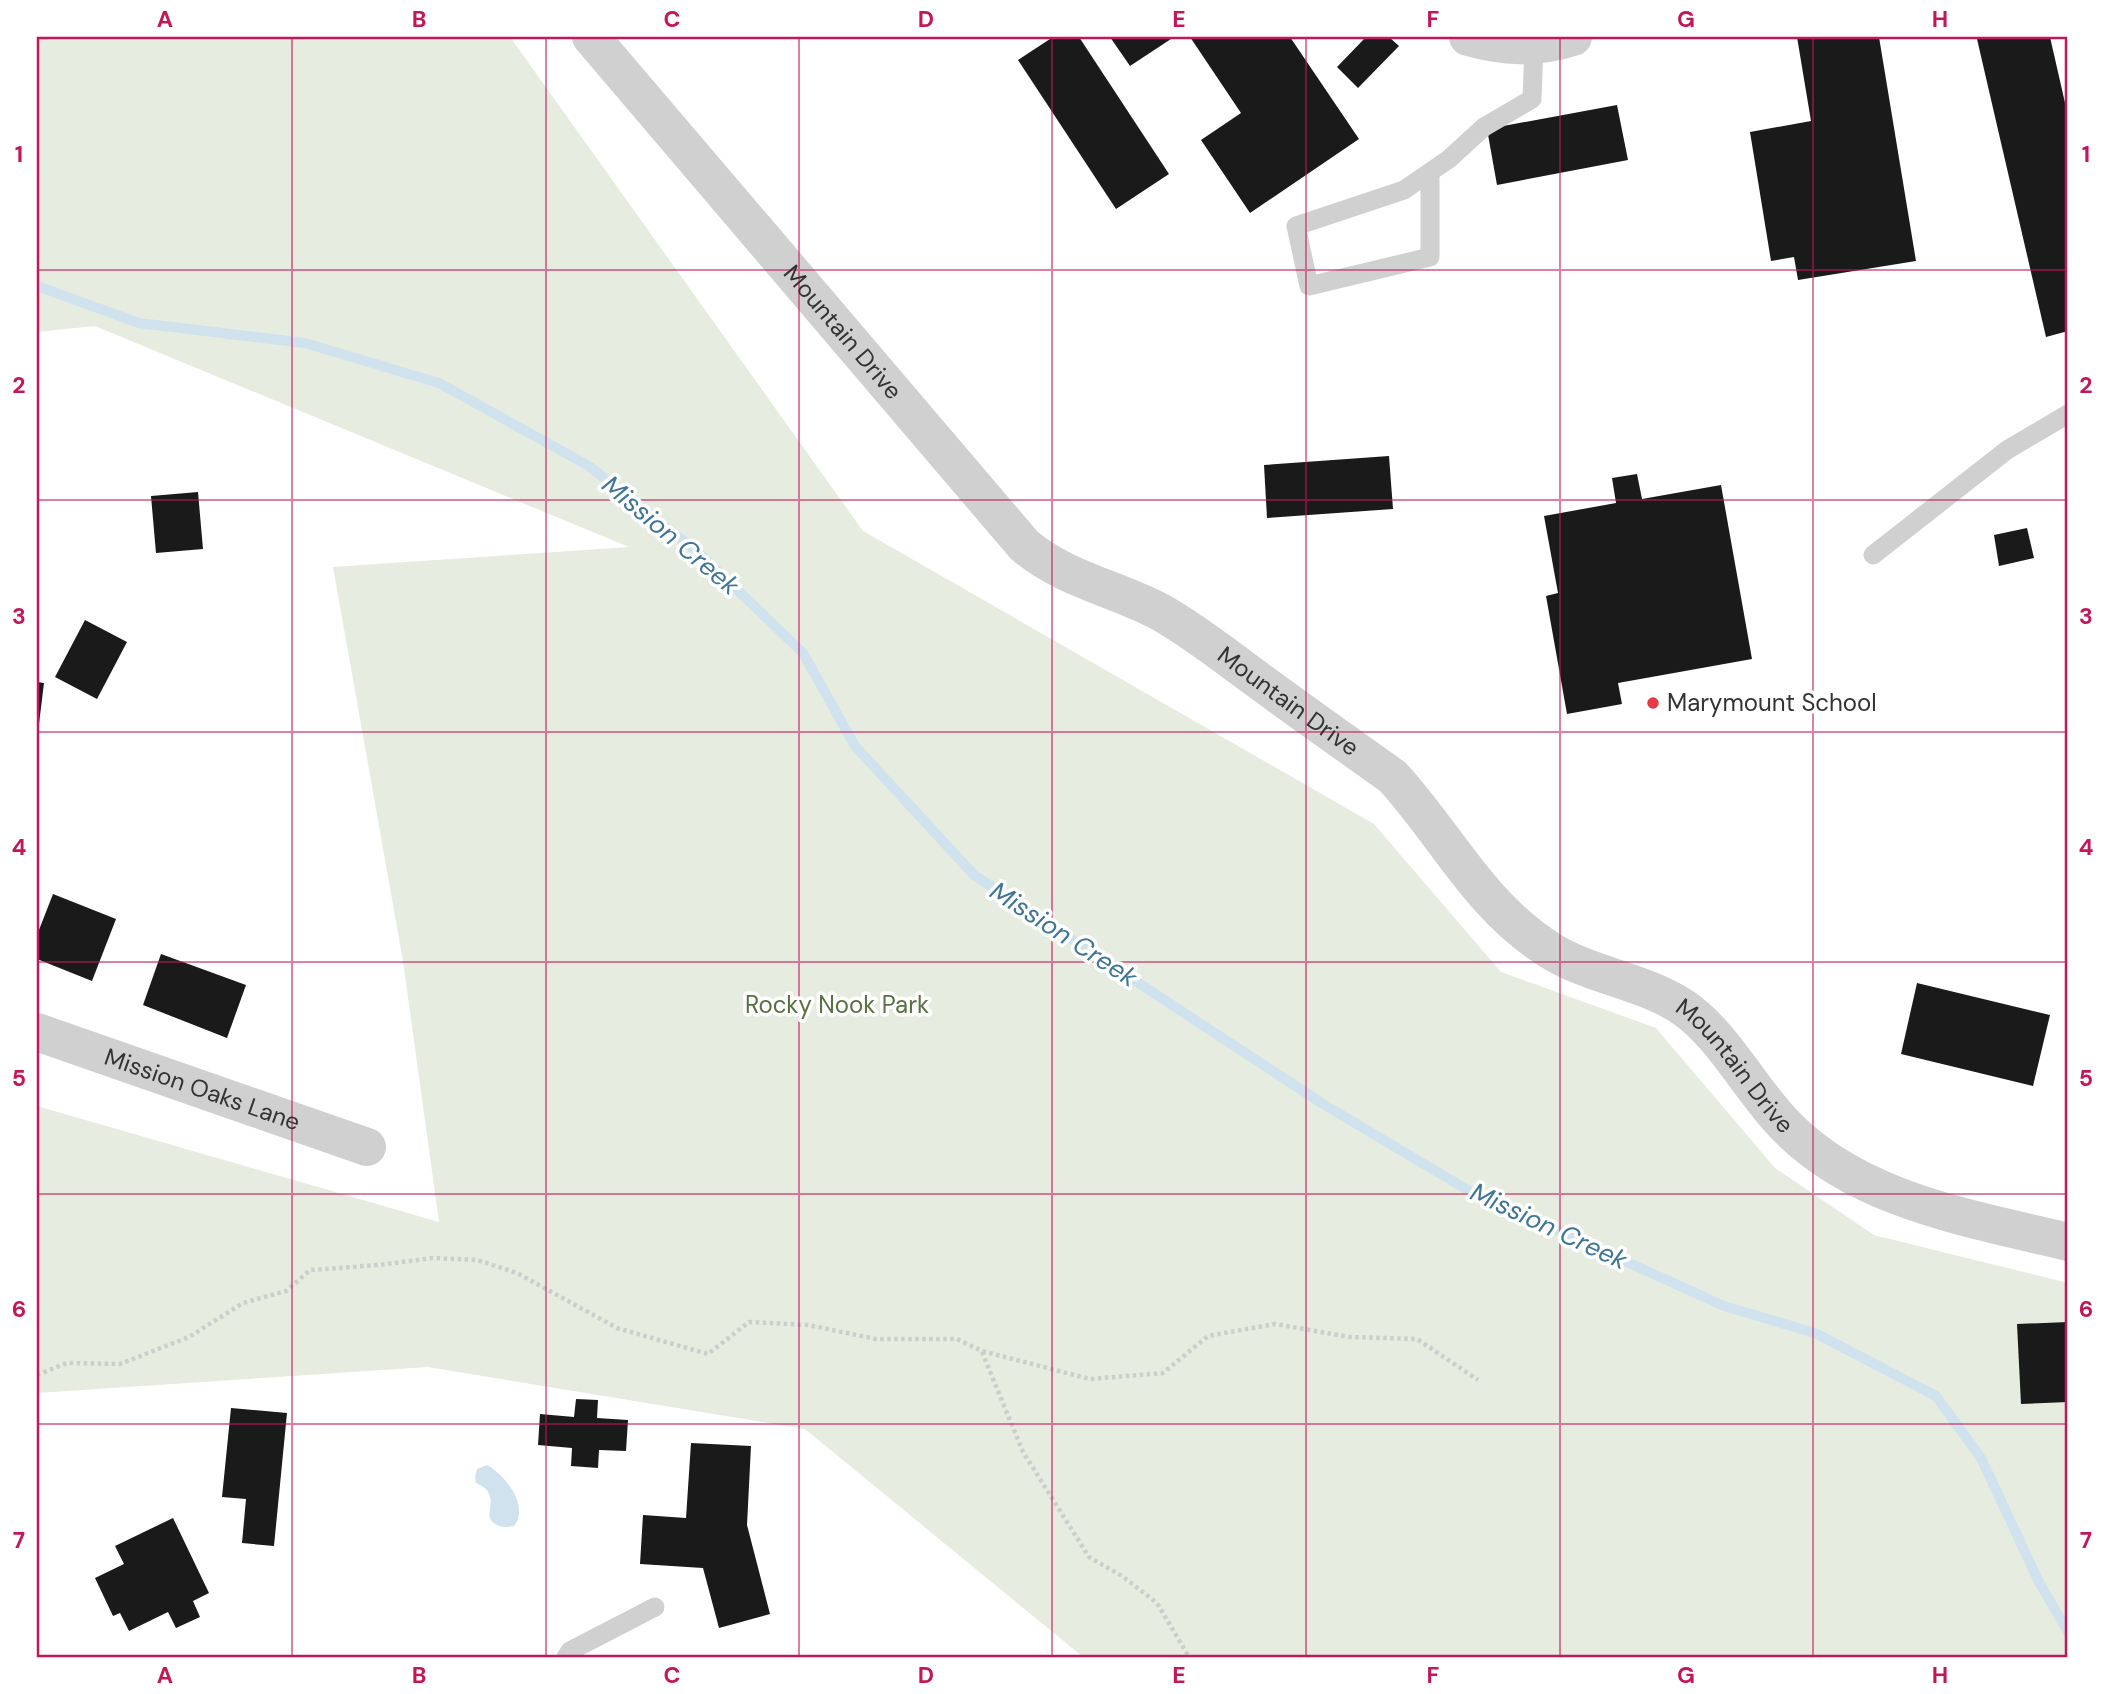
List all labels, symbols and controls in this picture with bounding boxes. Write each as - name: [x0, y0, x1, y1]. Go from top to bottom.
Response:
- text: A: [157, 4, 173, 34]
- text: B: [412, 4, 426, 34]
- text: C: [664, 4, 680, 34]
- text: D: [918, 4, 934, 34]
- text: E: [1172, 4, 1186, 34]
- text: F: [1427, 4, 1440, 34]
- text: G: [1677, 4, 1695, 34]
- text: H: [1932, 4, 1948, 34]
- text: 1: [15, 139, 23, 169]
- text: 1: [2082, 139, 2090, 169]
- street label: Mountain Drive: [777, 258, 909, 406]
- text: 2: [12, 370, 26, 400]
- text: 2: [2079, 370, 2093, 400]
- water label: Mission Creek: [595, 468, 747, 603]
- text: 3: [12, 601, 26, 631]
- text: 3: [2079, 601, 2093, 631]
- street label: Mountain Drive: [1212, 639, 1365, 763]
- place label: Marymount School: [1667, 687, 1877, 718]
- marker: Marymount School: [1645, 695, 1661, 711]
- text: 4: [12, 832, 27, 862]
- text: 4: [2079, 832, 2094, 862]
- water label: Mission Creek: [984, 874, 1145, 995]
- park label: Rocky Nook Park: [745, 989, 929, 1020]
- street label: Mountain Drive: [1670, 991, 1801, 1140]
- street label: Mission Oaks Lane: [101, 1041, 304, 1137]
- text: 5: [12, 1063, 26, 1093]
- text: 5: [2079, 1063, 2093, 1093]
- water label: Mission Creek: [1465, 1175, 1634, 1277]
- text: 6: [12, 1294, 26, 1324]
- text: 6: [2079, 1294, 2093, 1324]
- text: 7: [13, 1525, 25, 1555]
- text: 7: [2080, 1525, 2092, 1555]
- text: A: [157, 1660, 173, 1690]
- text: B: [412, 1660, 426, 1690]
- text: C: [664, 1660, 680, 1690]
- text: D: [918, 1660, 934, 1690]
- text: E: [1172, 1660, 1186, 1690]
- text: F: [1427, 1660, 1440, 1690]
- text: G: [1677, 1660, 1695, 1690]
- text: H: [1932, 1660, 1948, 1690]

